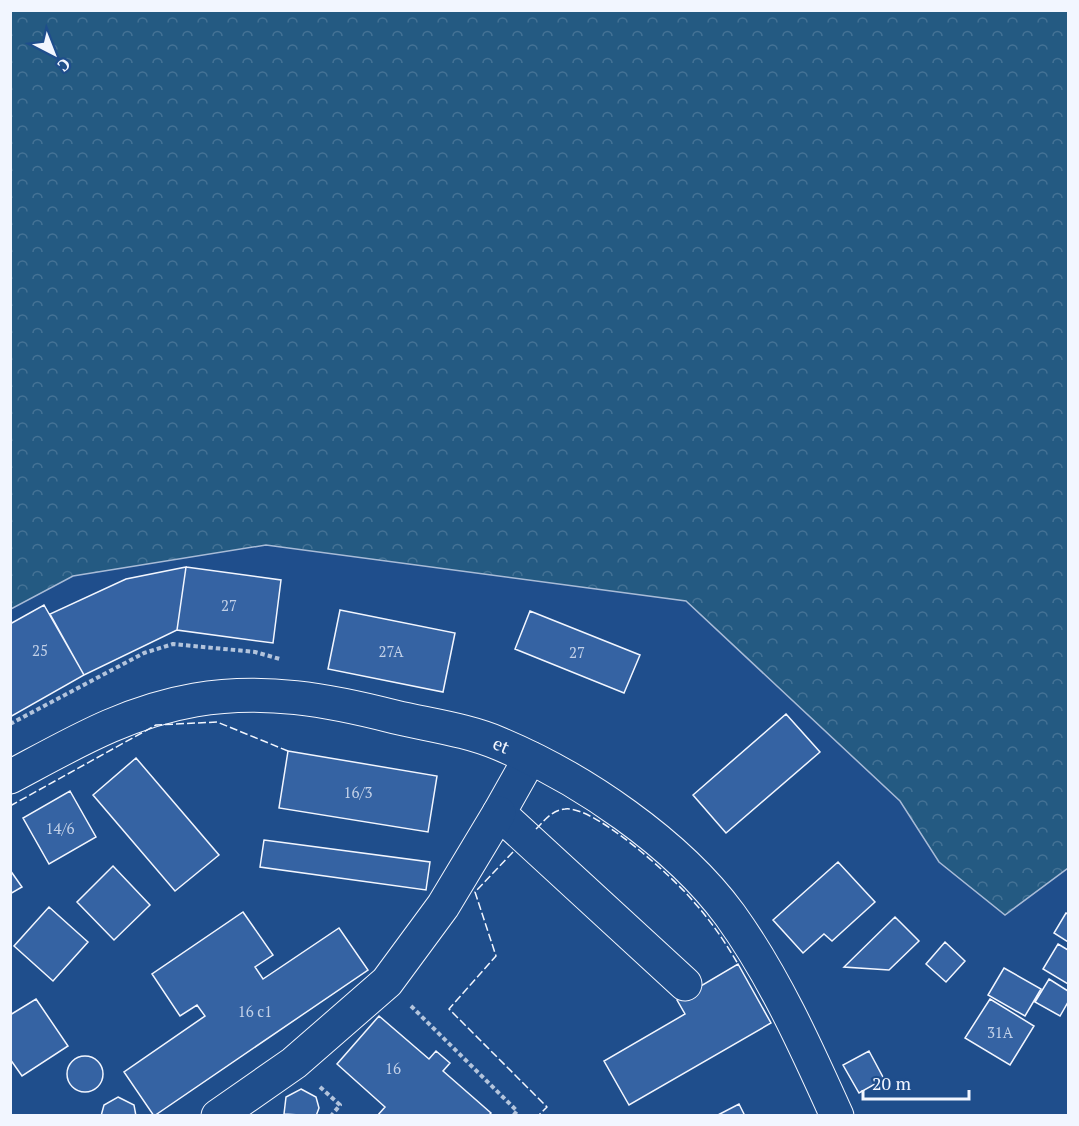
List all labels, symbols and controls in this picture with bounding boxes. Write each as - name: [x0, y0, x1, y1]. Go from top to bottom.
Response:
- north arrow: [24, 24, 84, 84]
- text: С: [53, 53, 75, 77]
- house number: 27: [221, 595, 237, 615]
- house number: 25: [32, 640, 48, 660]
- house number: 27А: [378, 641, 404, 661]
- house number: 27: [569, 642, 585, 662]
- street label: et: [490, 731, 514, 759]
- house number: 16/3: [343, 782, 373, 802]
- house number: 14/6: [45, 818, 75, 838]
- house number: 16 с1: [238, 1001, 272, 1021]
- house number: 31А: [987, 1022, 1014, 1042]
- house number: 16: [385, 1058, 401, 1078]
- scale bar: [863, 1063, 970, 1101]
- text: 20 m: [872, 1071, 912, 1095]

